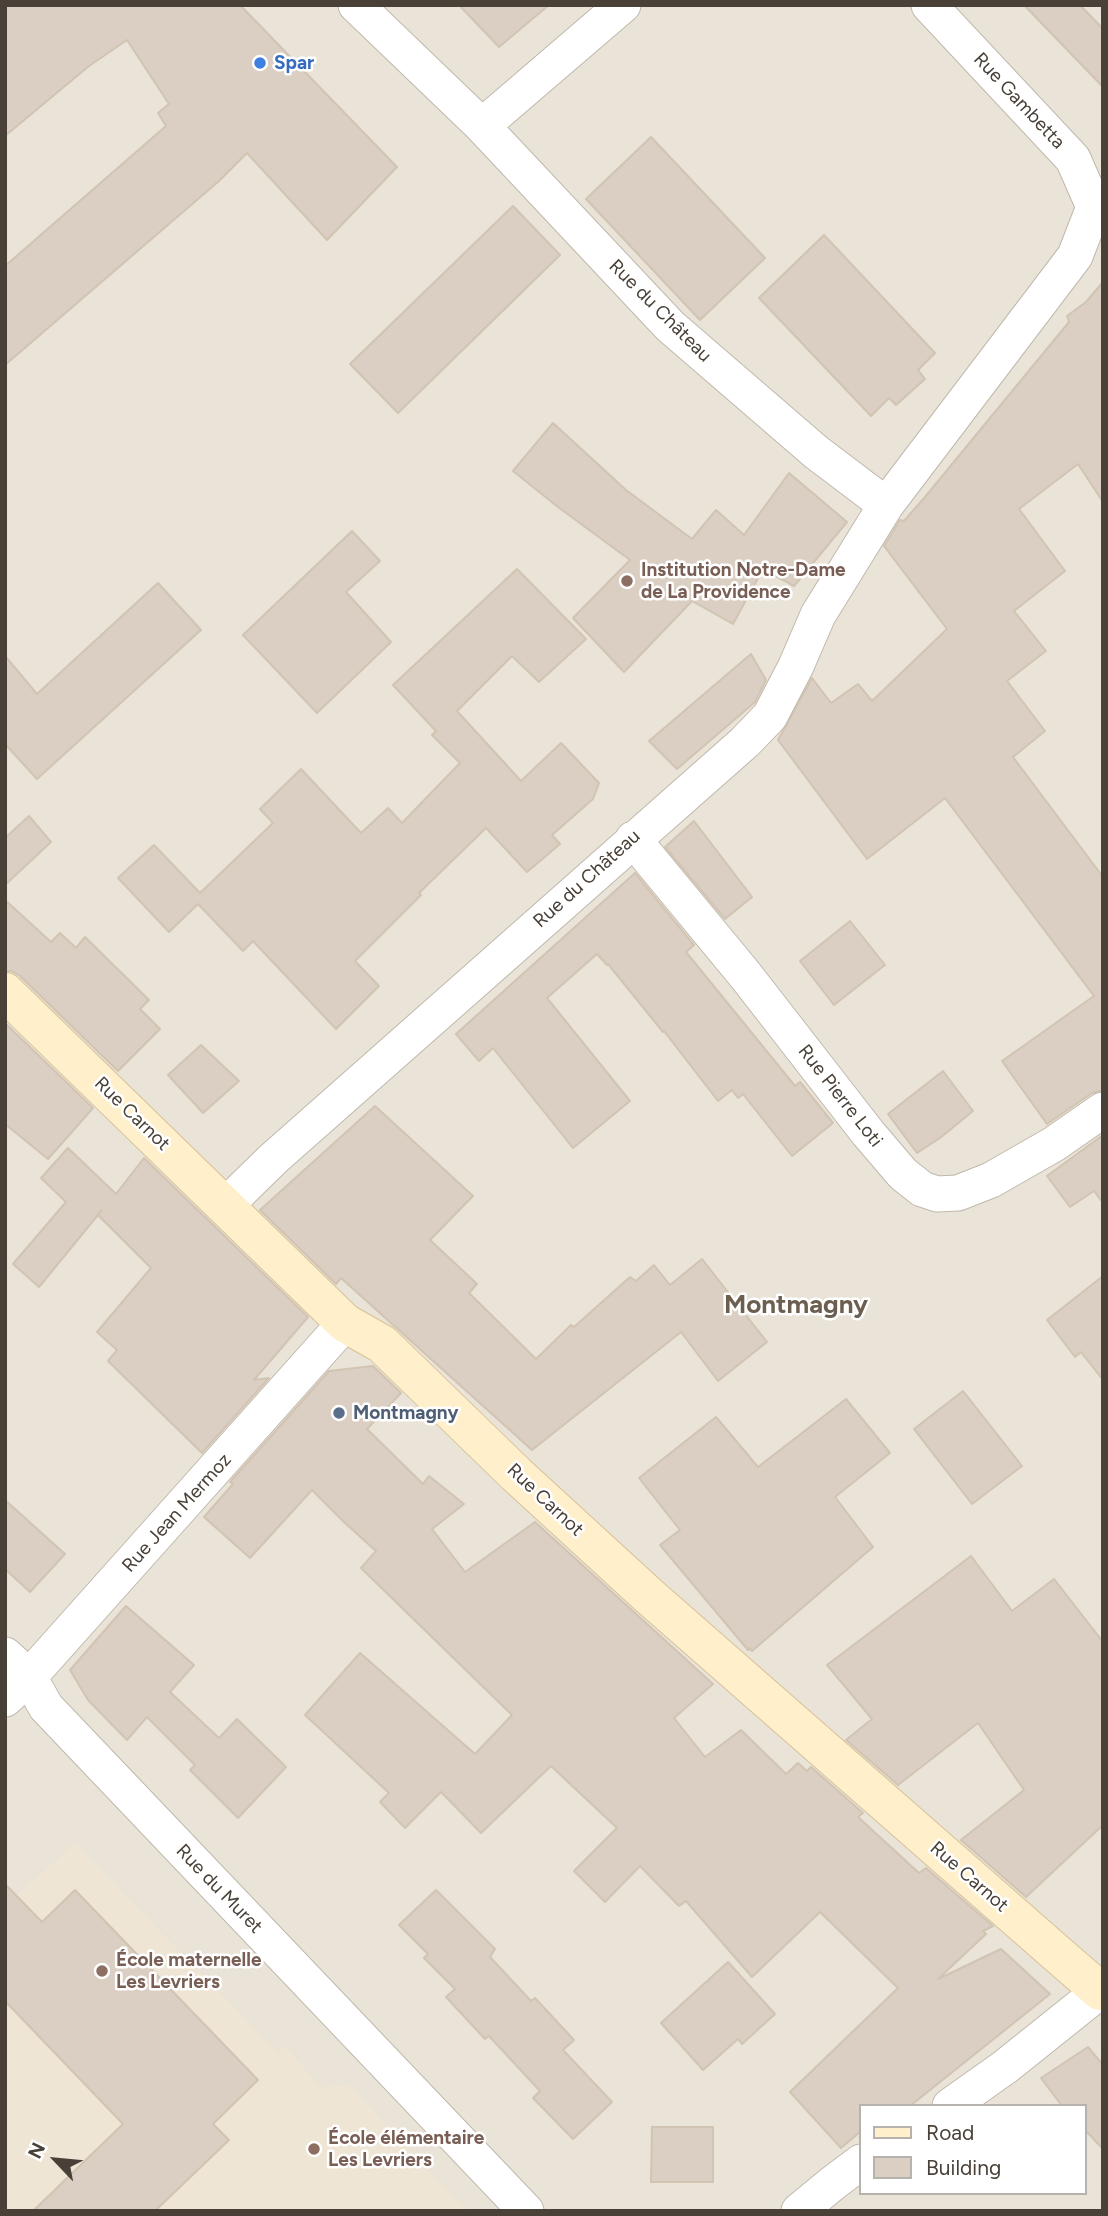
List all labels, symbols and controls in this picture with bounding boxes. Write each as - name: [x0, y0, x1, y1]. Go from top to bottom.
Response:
- street label: Rue Gambetta: [969, 48, 1069, 154]
- place label: Spar: [274, 52, 314, 74]
- marker: Spar: [252, 55, 268, 71]
- street label: Rue du Château: [604, 255, 716, 367]
- place label: Institution Notre-Dame de La Providence: [641, 559, 846, 603]
- marker: Institution Notre-Dame de La Providence: [619, 573, 635, 589]
- street label: Rue du Château: [529, 825, 645, 933]
- street label: Rue Pierre Loti: [793, 1040, 887, 1152]
- street label: Rue Carnot: [89, 1072, 175, 1156]
- district label: Montmagny: [724, 1289, 868, 1321]
- place label: Montmagny: [353, 1402, 458, 1424]
- marker: Montmagny: [331, 1405, 347, 1421]
- street label: Rue Jean Mermoz: [118, 1449, 236, 1577]
- street label: Rue Carnot: [502, 1459, 588, 1541]
- street label: Rue Carnot: [925, 1837, 1013, 1917]
- street label: Rue du Muret: [171, 1840, 267, 1938]
- place label: École maternelle Les Levriers: [116, 1949, 261, 1993]
- marker: École maternelle Les Levriers: [94, 1963, 110, 1979]
- legend: [860, 2104, 1087, 2195]
- text: Road: [926, 2120, 974, 2145]
- north arrow: [21, 2125, 91, 2195]
- place label: École élémentaire Les Levriers: [328, 2127, 484, 2171]
- text: N: [23, 2139, 50, 2162]
- marker: École élémentaire Les Levriers: [306, 2141, 322, 2157]
- text: Building: [926, 2155, 1001, 2180]

